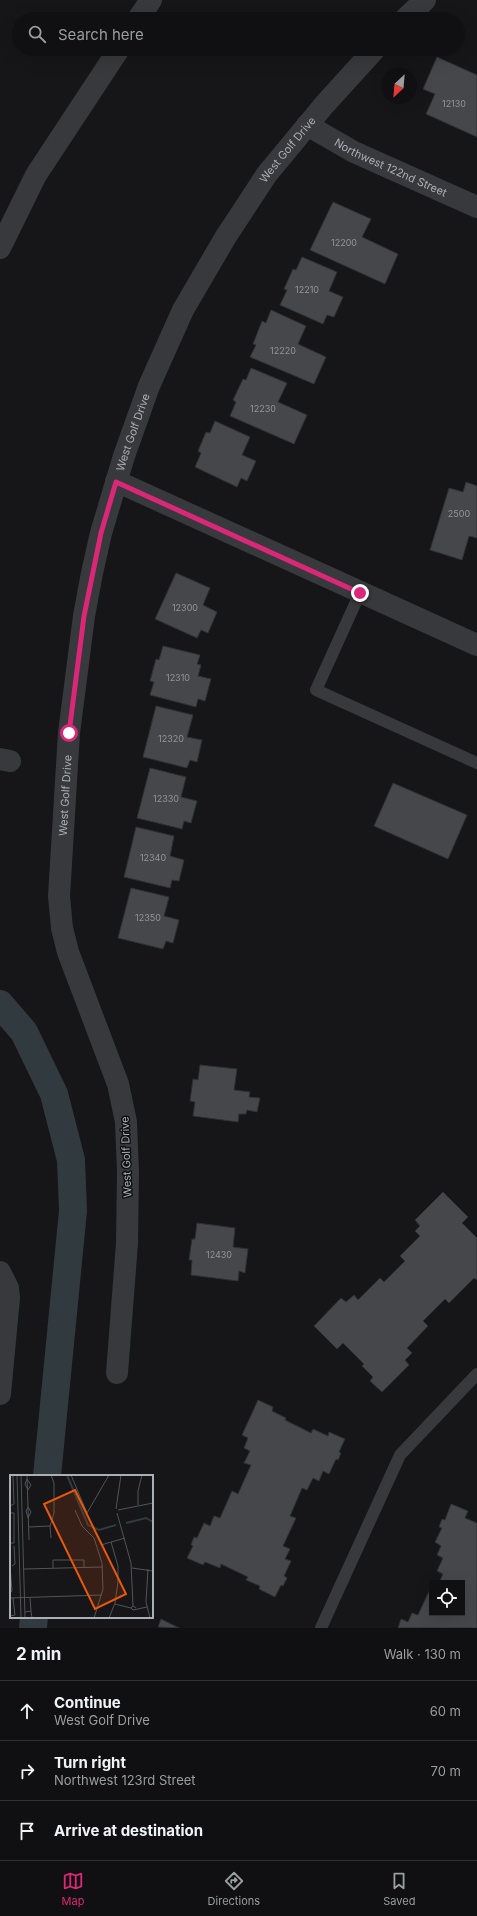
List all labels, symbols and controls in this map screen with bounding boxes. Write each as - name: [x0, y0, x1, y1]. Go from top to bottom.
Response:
- search box: [12, 12, 465, 56]
- icon: search: [26, 23, 48, 45]
- text: Search here: [58, 25, 144, 44]
- north arrow: [381, 68, 417, 104]
- house number: 12130: [442, 98, 466, 109]
- street label: West Golf Drive: [256, 114, 319, 185]
- street label: Northwest 122nd Street: [332, 135, 449, 200]
- house number: 12200: [331, 237, 357, 248]
- house number: 12210: [295, 284, 319, 295]
- house number: 12220: [270, 345, 296, 356]
- street label: West Golf Drive: [113, 392, 153, 473]
- house number: 12230: [250, 403, 276, 414]
- house number: 2500: [448, 508, 470, 519]
- route end: [351, 584, 369, 602]
- house number: 12300: [172, 602, 198, 613]
- house number: 12310: [166, 672, 190, 683]
- route start: [60, 724, 78, 742]
- house number: 12320: [158, 733, 184, 744]
- street label: West Golf Drive: [56, 755, 75, 836]
- house number: 12330: [153, 793, 179, 804]
- house number: 12340: [140, 852, 166, 863]
- house number: 12350: [135, 912, 161, 923]
- street label: West Golf Drive: [118, 1116, 134, 1198]
- house number: 12430: [206, 1249, 232, 1260]
- inset map: [10, 1475, 153, 1618]
- map controls: [429, 1580, 465, 1616]
- button: locate: [429, 1580, 465, 1616]
- text: 2 min: [16, 1644, 61, 1664]
- text: Walk · 130 m: [384, 1646, 461, 1662]
- text: Continue: [54, 1693, 121, 1712]
- icon: ahead: [16, 1700, 38, 1722]
- text: 60 m: [430, 1703, 461, 1719]
- text: West Golf Drive: [54, 1712, 150, 1728]
- text: Turn right: [54, 1753, 126, 1772]
- icon: right: [16, 1760, 38, 1782]
- text: 70 m: [431, 1763, 461, 1779]
- text: Northwest 123rd Street: [54, 1772, 196, 1788]
- icon: arrive: [16, 1820, 38, 1842]
- text: Arrive at destination: [54, 1821, 203, 1840]
- tab: Map: [62, 1870, 84, 1908]
- tab: Directions: [208, 1870, 260, 1908]
- tab: Saved: [383, 1870, 415, 1908]

